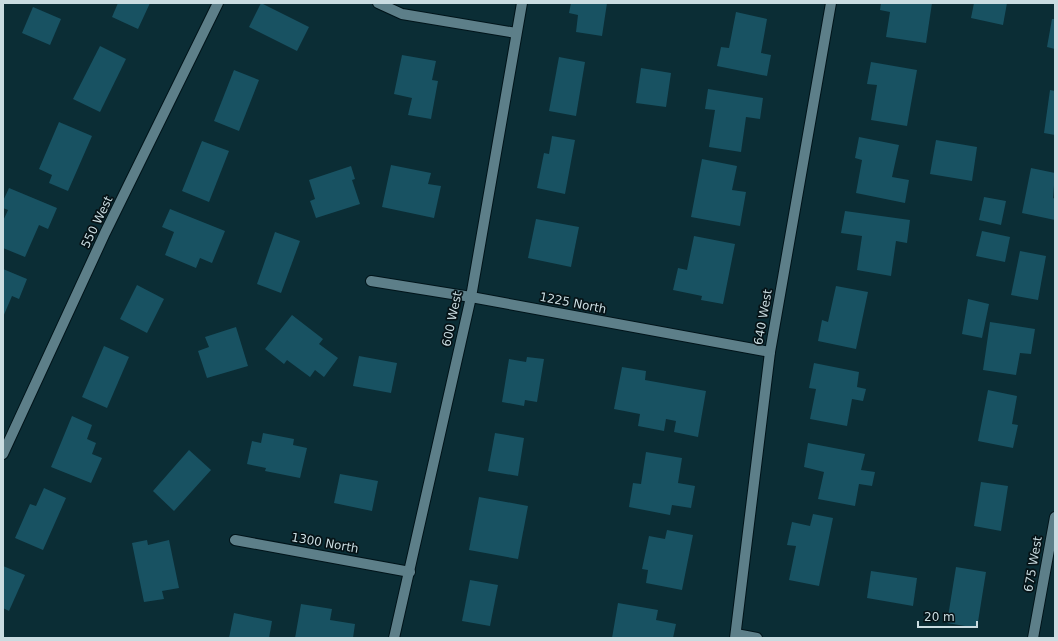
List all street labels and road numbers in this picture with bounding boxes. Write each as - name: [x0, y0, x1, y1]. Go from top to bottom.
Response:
- street label: 550 West: [78, 193, 116, 250]
- street label: 640 West: [751, 288, 775, 346]
- street label: 600 West: [439, 290, 465, 348]
- street label: 1225 North: [538, 290, 608, 316]
- street label: 1300 North: [290, 530, 360, 556]
- street label: 675 West: [1021, 535, 1045, 593]

